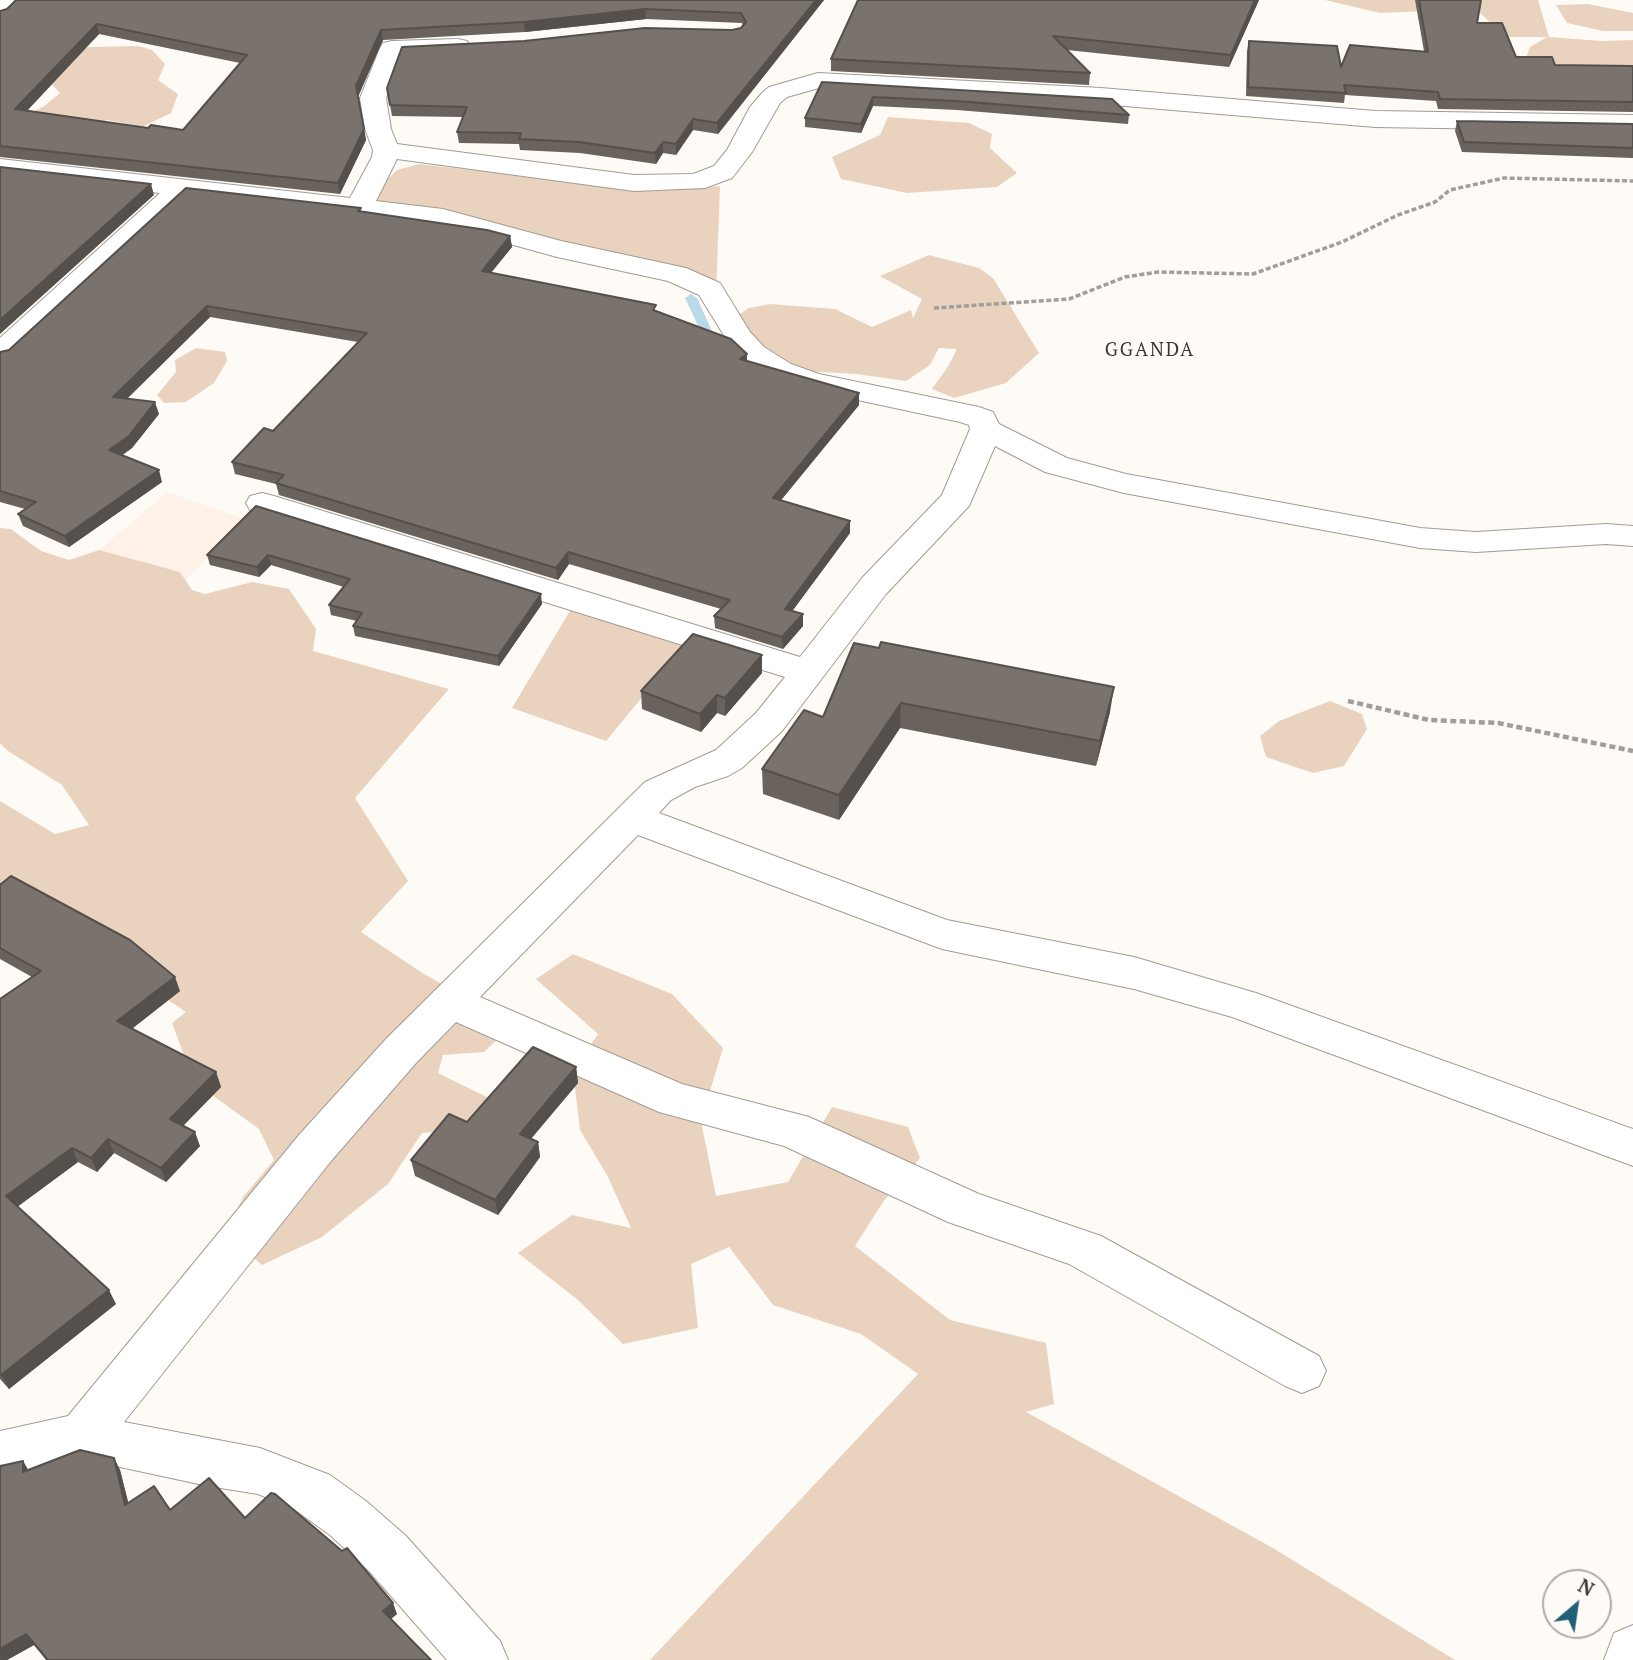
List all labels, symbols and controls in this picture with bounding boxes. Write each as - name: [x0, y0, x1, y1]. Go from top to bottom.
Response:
- district label: GGANDA: [1106, 340, 1194, 362]
- north arrow: [1542, 1569, 1612, 1639]
- text: N: [1574, 1573, 1599, 1601]

